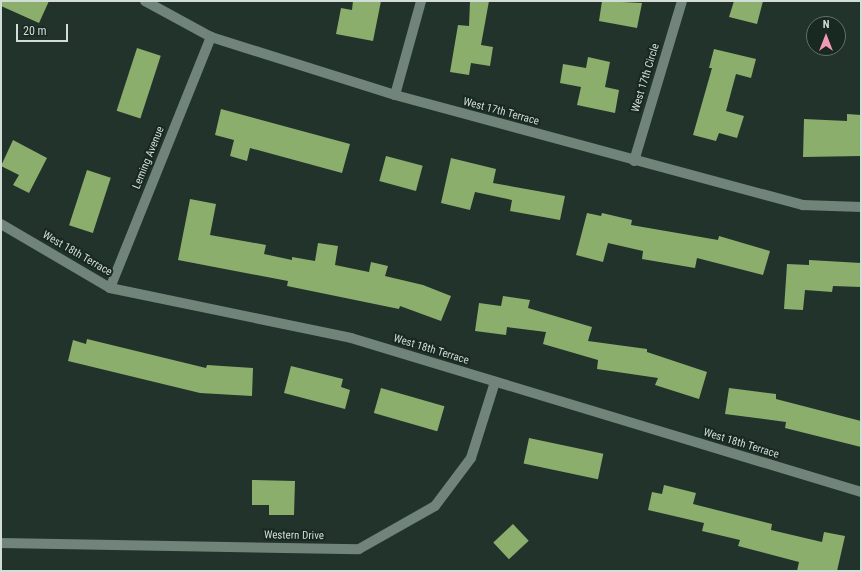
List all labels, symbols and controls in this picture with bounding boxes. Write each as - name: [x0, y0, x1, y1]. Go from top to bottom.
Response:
- scale bar: [18, 16, 70, 42]
- north arrow: [806, 16, 846, 56]
- text: N: [823, 18, 829, 31]
- text: 20 m: [23, 24, 47, 38]
- street label: West 17th Circle: [629, 42, 663, 114]
- street label: West 17th Terrace: [461, 95, 541, 129]
- street label: Leming Avenue: [130, 125, 168, 191]
- street label: West 18th Terrace: [40, 229, 114, 279]
- street label: West 18th Terrace: [392, 332, 470, 368]
- street label: West 18th Terrace: [702, 426, 780, 462]
- street label: Western Drive: [264, 529, 324, 543]

